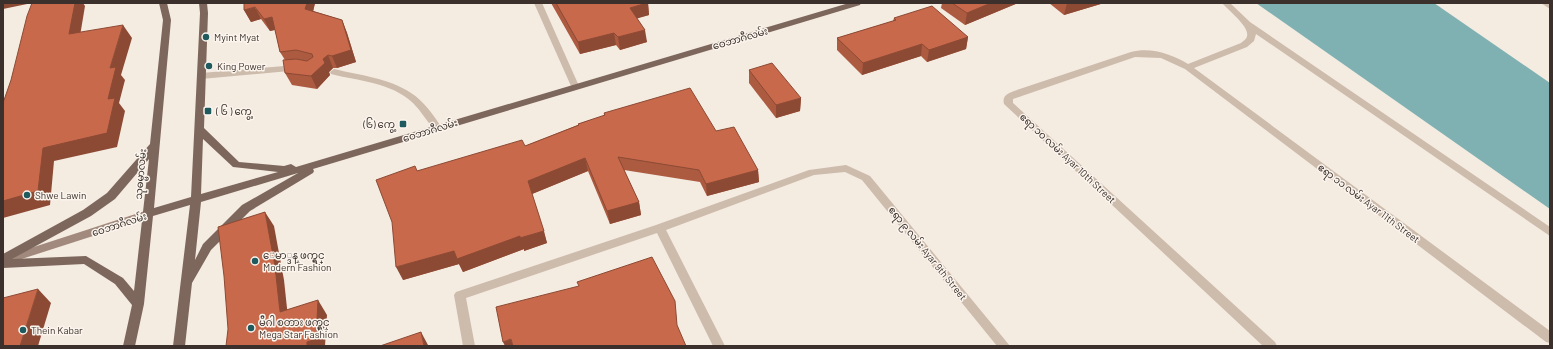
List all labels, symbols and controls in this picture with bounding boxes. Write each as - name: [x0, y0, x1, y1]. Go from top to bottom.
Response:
- street label: ဝေဘာဂီလမ်း: [711, 23, 769, 52]
- place label: Myint Myat: [214, 31, 260, 43]
- marker: Myint Myat: [201, 32, 211, 42]
- place label: King Power: [217, 60, 266, 72]
- marker: King Power: [204, 61, 214, 71]
- place label: ( ၆ ) ကွေ့: [215, 104, 254, 120]
- marker: ( ၆ ) ကွေ့: [203, 106, 213, 116]
- street label: ဧရာ ၁၀ လမ်း Ayar 10th Street: [1016, 110, 1119, 208]
- street label: ဝေဘာဂီလမ်း: [401, 115, 459, 144]
- place label: (၆) ကွေ့: [362, 117, 397, 133]
- marker: (၆) ကွေ့: [398, 119, 408, 129]
- street label: သုဓမ္မာလမ်း: [131, 148, 151, 200]
- street label: ဧရာ ၁၁ လမ်း Ayar 11th Street: [1314, 160, 1423, 248]
- place label: Shwe Lawin: [35, 189, 86, 201]
- marker: Shwe Lawin: [22, 190, 32, 200]
- street label: ဧရာ ၉ လမ်း Ayar 9th Street: [884, 203, 970, 304]
- street label: ဝေဘာဂီလမ်း: [90, 209, 148, 238]
- place label: ေမာ္ဒန္ ဖက္ရွင္ Modern Fashion: [263, 249, 331, 273]
- marker: ေမာ္ဒန္ ဖက္ရွင္ Modern Fashion: [250, 256, 260, 266]
- place label: မီဂါ စတား ဖက္ရွင္ Mega Star Fashion: [259, 315, 338, 340]
- marker: မီဂါ စတား ဖက္ရွင္ Mega Star Fashion: [246, 323, 256, 333]
- place label: Thein Kabar: [31, 324, 83, 336]
- marker: Thein Kabar: [18, 325, 28, 335]

